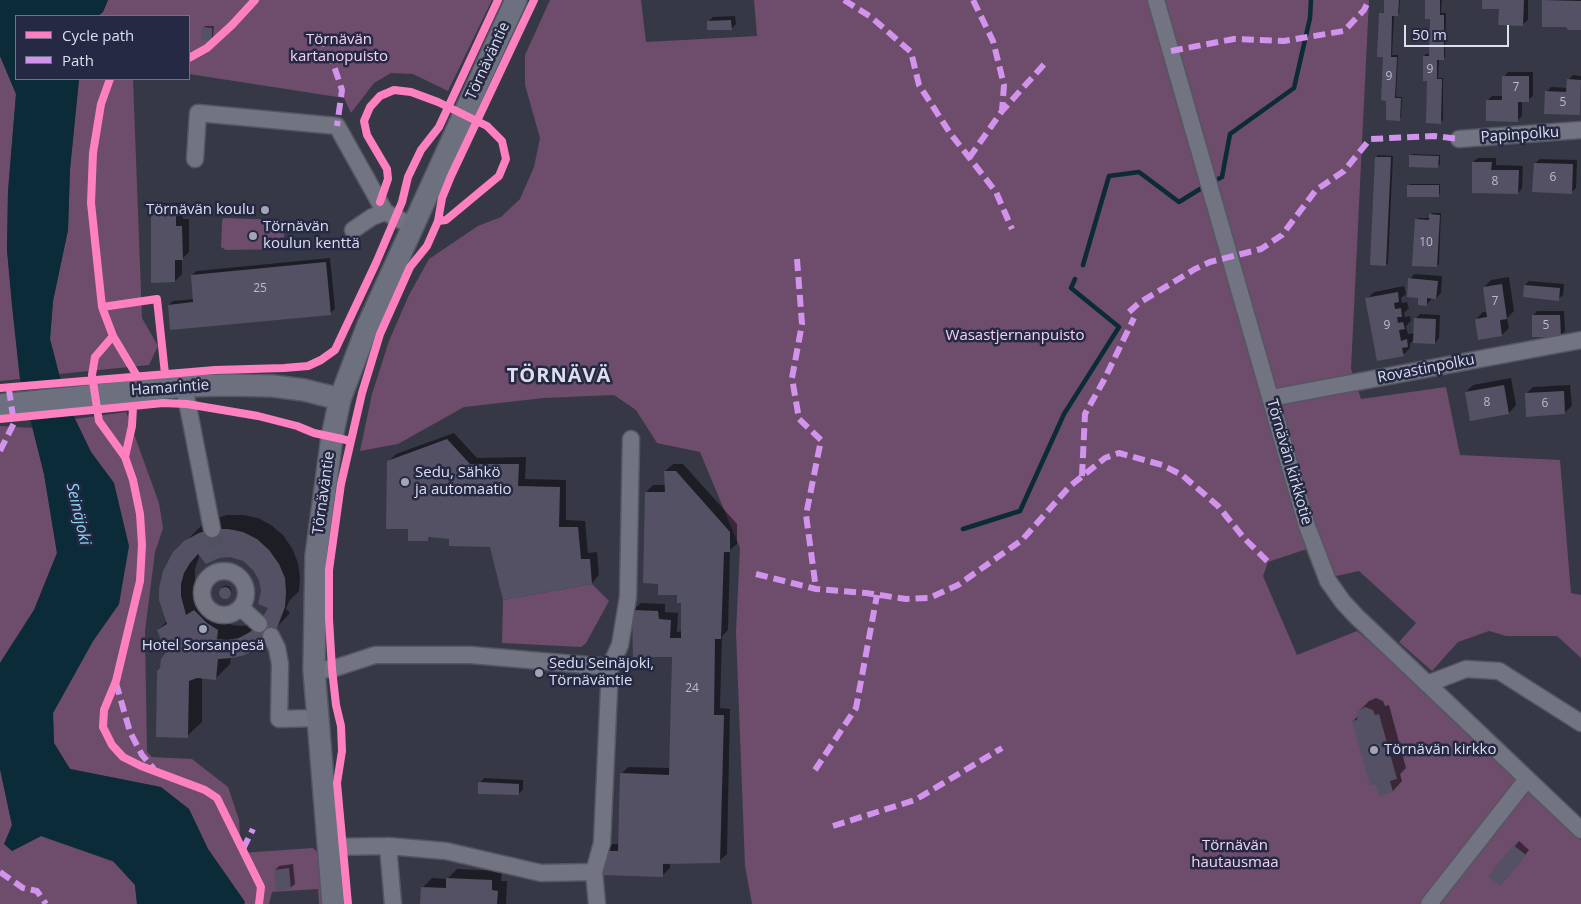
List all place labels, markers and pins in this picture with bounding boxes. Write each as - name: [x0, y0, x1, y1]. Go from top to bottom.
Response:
- place label: Törnävän koulu: [146, 201, 255, 219]
- marker: Törnävän koulu: [259, 204, 271, 216]
- place label: Törnävän koulun kenttä: [263, 218, 360, 253]
- marker: Törnävän koulun kenttä: [247, 230, 259, 242]
- place label: Sedu, Sähkö ja automaatio: [415, 464, 512, 499]
- marker: Sedu, Sähkö ja automaatio: [399, 476, 411, 488]
- marker: Hotel Sorsanpesä: [197, 623, 209, 635]
- place label: Hotel Sorsanpesä: [142, 637, 264, 655]
- place label: Sedu Seinäjoki, Törnäväntie: [549, 655, 654, 690]
- marker: Sedu Seinäjoki, Törnäväntie: [533, 667, 545, 679]
- place label: Törnävän kirkko: [1384, 741, 1496, 759]
- marker: Törnävän kirkko: [1368, 744, 1380, 756]

